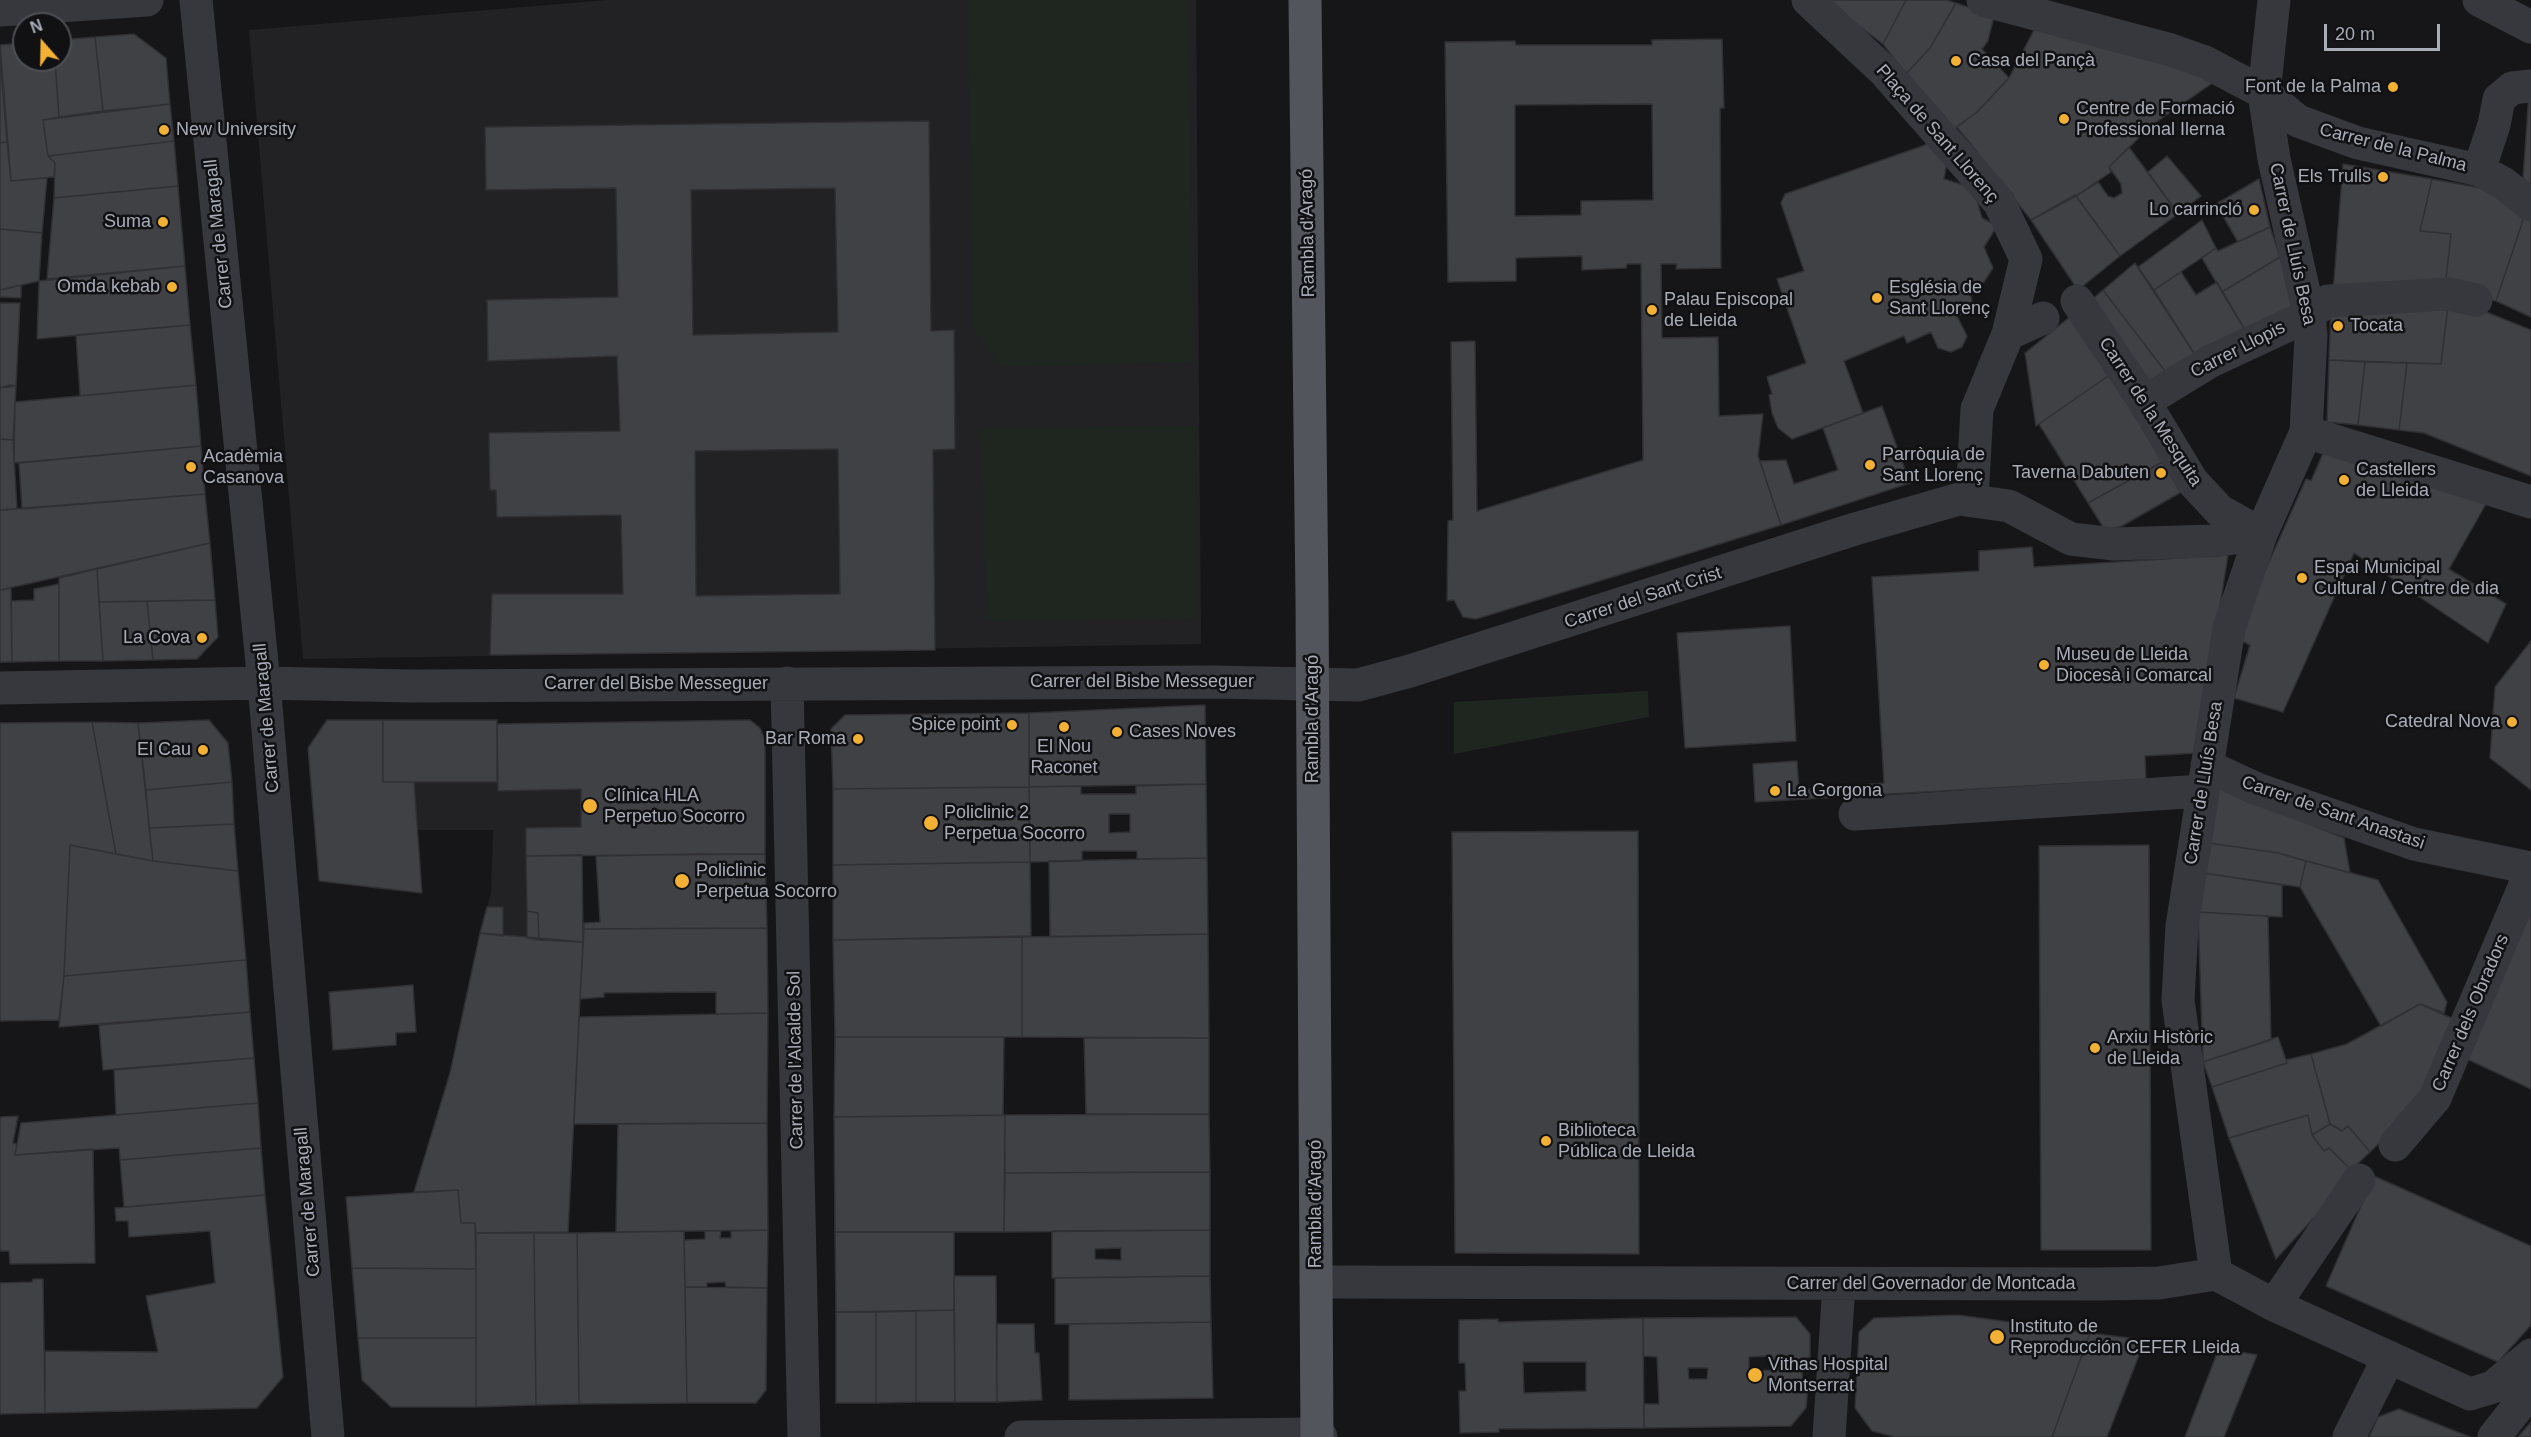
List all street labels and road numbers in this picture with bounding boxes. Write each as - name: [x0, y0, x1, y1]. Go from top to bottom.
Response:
- street label: Plaça de Sant Llorenç: [1871, 60, 2003, 208]
- street label: Carrer de la Palma: [2317, 119, 2469, 177]
- street label: Carrer de Maragall: [200, 158, 238, 310]
- street label: Carrer de Lluís Besa: [2264, 161, 2320, 327]
- street label: Rambla d'Aragó: [1296, 169, 1320, 297]
- street label: Carrer Llopis: [2187, 317, 2289, 383]
- street label: Carrer de la Mesquita: [2094, 334, 2206, 490]
- street label: Carrer del Sant Crist: [1562, 562, 1724, 634]
- street label: Carrer de Maragall: [250, 642, 284, 794]
- street label: Rambla d'Aragó: [1302, 655, 1324, 783]
- street label: Carrer del Bisbe Messeguer: [1030, 671, 1254, 693]
- street label: Carrer del Bisbe Messeguer: [544, 673, 768, 695]
- street label: Carrer de Lluís Besa: [2180, 700, 2228, 866]
- street label: Carrer de Sant Anastasi: [2239, 772, 2427, 854]
- street label: Carrer dels Obradors: [2428, 931, 2514, 1095]
- street label: Carrer de l'Alcalde Sol: [784, 971, 808, 1149]
- street label: Carrer de Maragall: [291, 1126, 325, 1278]
- street label: Rambla d'Aragó: [1305, 1140, 1327, 1268]
- street label: Carrer del Governador de Montcada: [1786, 1273, 2076, 1295]

